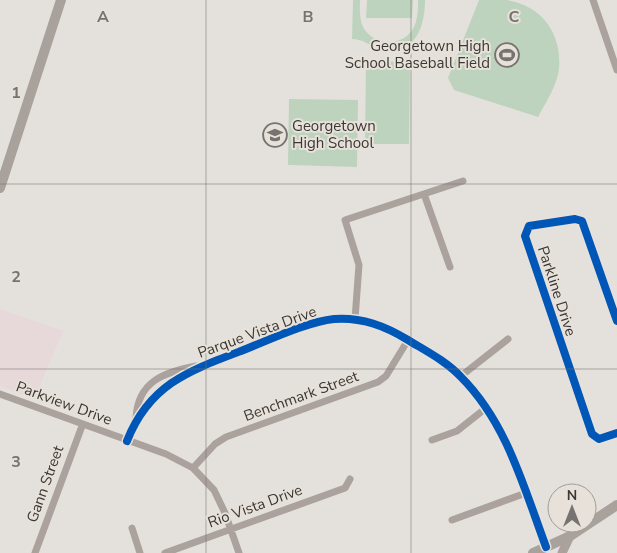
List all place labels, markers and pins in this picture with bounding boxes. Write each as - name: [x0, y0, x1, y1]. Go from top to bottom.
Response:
- place label: Georgetown High School Baseball Field: [345, 36, 490, 73]
- sports icon: Georgetown High School Baseball Field: [494, 42, 520, 68]
- place label: Georgetown High School: [292, 116, 376, 153]
- school or university icon: Georgetown High School: [262, 122, 288, 148]

